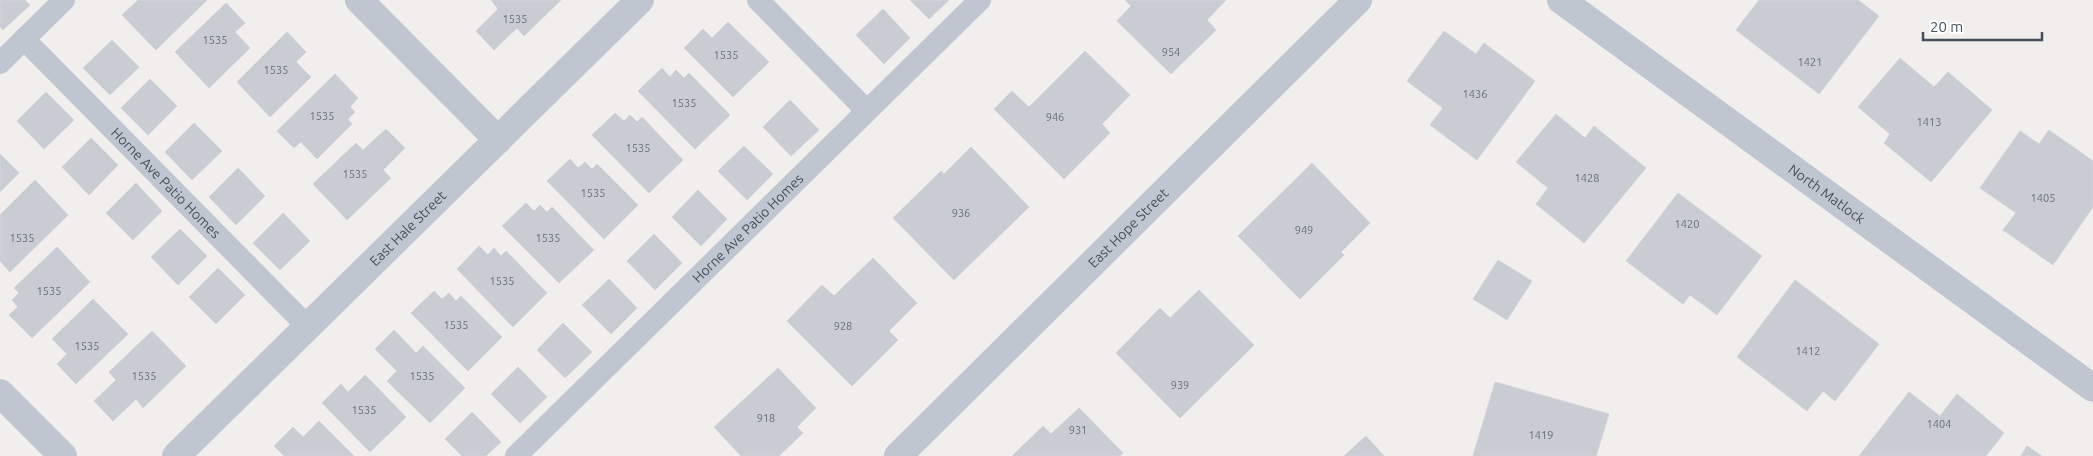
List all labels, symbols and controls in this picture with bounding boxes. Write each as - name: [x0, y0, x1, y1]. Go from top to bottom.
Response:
- scale bar: [1923, 10, 2042, 42]
- house number: 1535: [503, 13, 527, 25]
- text: 20 m: [1930, 18, 1963, 35]
- house number: 1535: [203, 34, 227, 46]
- house number: 954: [1162, 46, 1180, 58]
- house number: 1535: [714, 49, 738, 61]
- house number: 1421: [1798, 56, 1822, 68]
- house number: 1535: [264, 64, 288, 76]
- house number: 1436: [1463, 88, 1487, 100]
- house number: 1535: [672, 97, 696, 109]
- house number: 1535: [310, 110, 334, 122]
- house number: 946: [1046, 111, 1064, 123]
- house number: 1413: [1917, 116, 1941, 128]
- street label: Horne Ave Patio Homes: [108, 124, 224, 241]
- house number: 1535: [626, 142, 650, 154]
- street label: North Matlock: [1785, 161, 1868, 227]
- house number: 1535: [343, 168, 367, 180]
- street label: Horne Ave Patio Homes: [689, 170, 806, 286]
- house number: 1428: [1575, 172, 1599, 184]
- street label: East Hope Street: [1085, 185, 1172, 271]
- street label: East Hale Street: [366, 187, 450, 269]
- house number: 1535: [581, 187, 605, 199]
- house number: 1405: [2031, 192, 2055, 204]
- house number: 936: [952, 207, 970, 219]
- house number: 1420: [1675, 218, 1699, 230]
- house number: 949: [1295, 224, 1313, 236]
- house number: 1535: [10, 232, 34, 244]
- house number: 1535: [536, 232, 560, 244]
- house number: 1535: [490, 275, 514, 287]
- house number: 1535: [37, 285, 61, 297]
- house number: 1535: [444, 319, 468, 331]
- house number: 928: [834, 320, 852, 332]
- house number: 1535: [75, 340, 99, 352]
- house number: 1412: [1796, 345, 1820, 357]
- house number: 1535: [132, 370, 156, 382]
- house number: 1535: [410, 370, 434, 382]
- house number: 939: [1171, 379, 1189, 391]
- house number: 1535: [352, 404, 376, 416]
- house number: 918: [757, 412, 775, 424]
- house number: 1404: [1927, 418, 1951, 430]
- house number: 931: [1069, 424, 1087, 436]
- house number: 1419: [1529, 429, 1553, 441]

